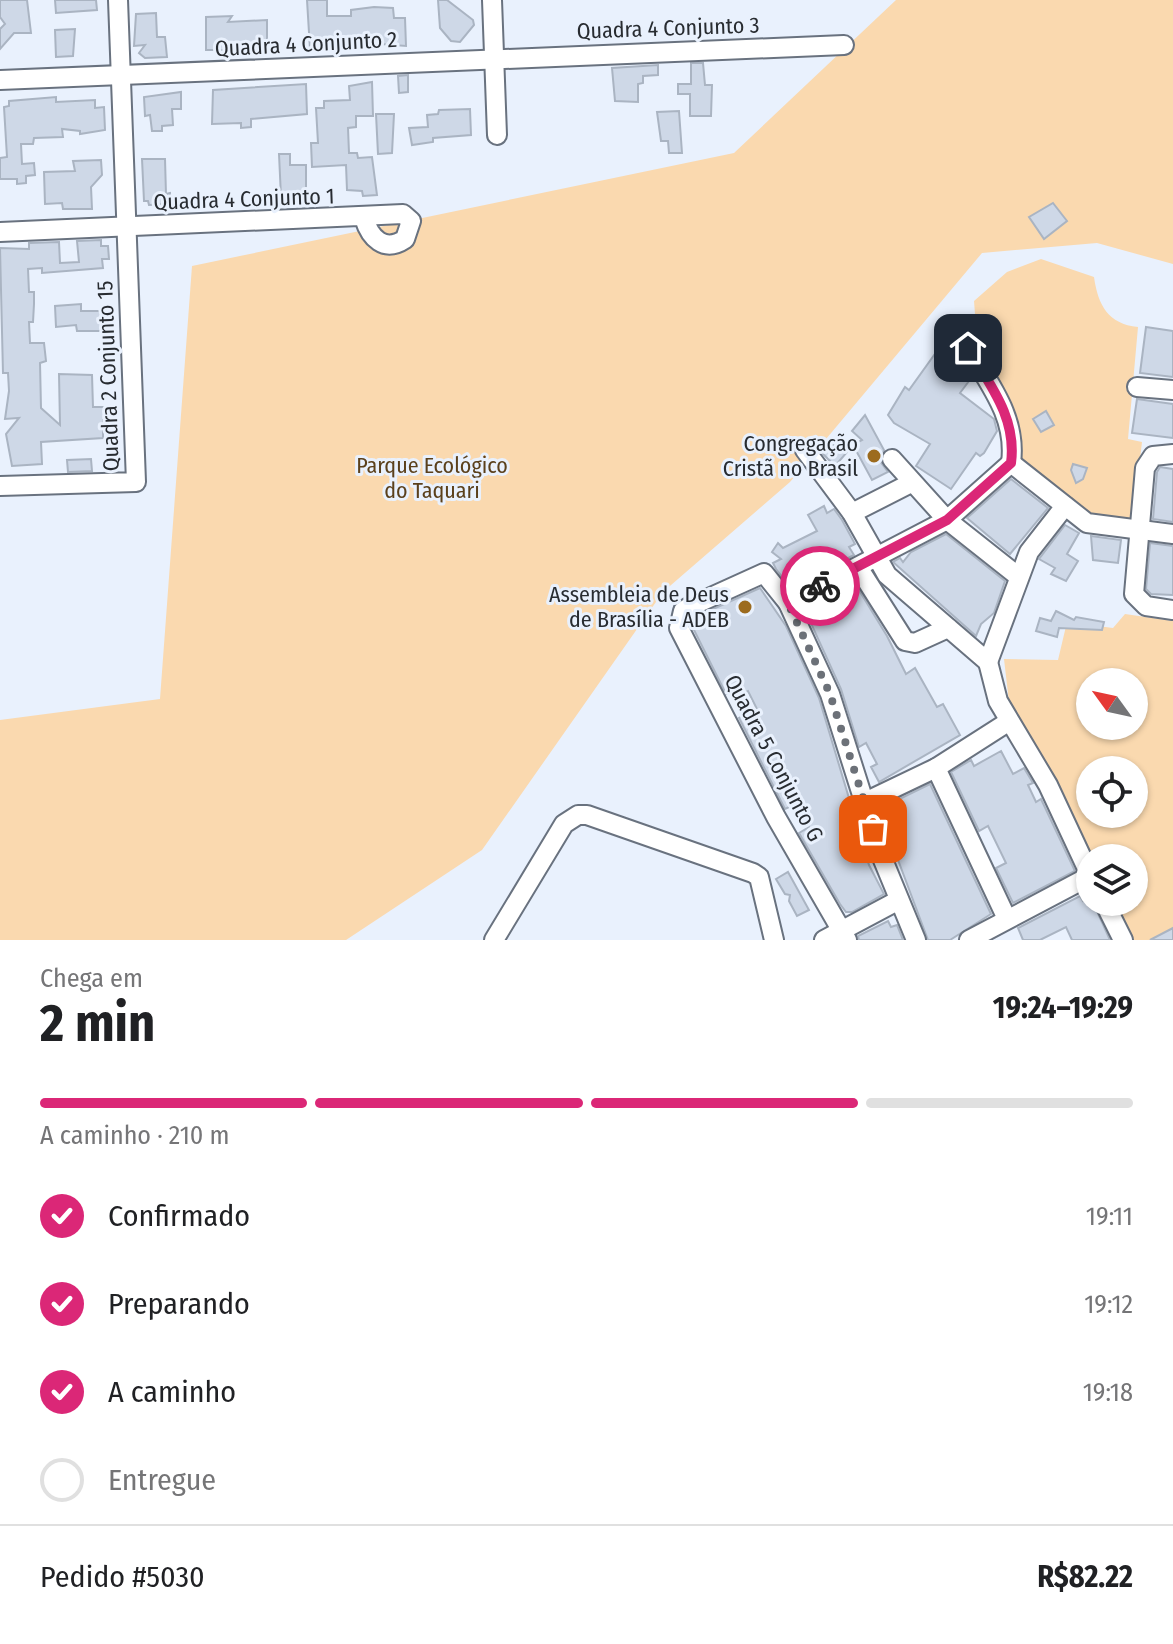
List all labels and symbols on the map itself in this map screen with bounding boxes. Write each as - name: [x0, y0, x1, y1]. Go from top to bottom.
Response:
- street label: Quadra 4 Conjunto 3: [576, 11, 760, 45]
- street label: Quadra 4 Conjunto 2: [214, 26, 398, 62]
- street label: Quadra 4 Conjunto 1: [153, 182, 335, 216]
- street label: Quadra 2 Conjunto 15: [91, 280, 125, 472]
- pin: [934, 314, 1002, 382]
- place label: Congregação Cristã no Brasil: [723, 430, 858, 482]
- marker: Congregação Cristã no Brasil: [865, 447, 883, 465]
- park label: Parque Ecológico do Taquari: [356, 452, 508, 504]
- courier: [780, 546, 860, 626]
- place label: Assembleia de Deus de Brasília - ADEB: [549, 581, 729, 633]
- marker: Assembleia de Deus de Brasília - ADEB: [736, 598, 754, 616]
- north arrow: [1076, 668, 1148, 740]
- street label: Quadra 5 Conjunto G: [719, 670, 829, 846]
- pin: [839, 795, 907, 863]

